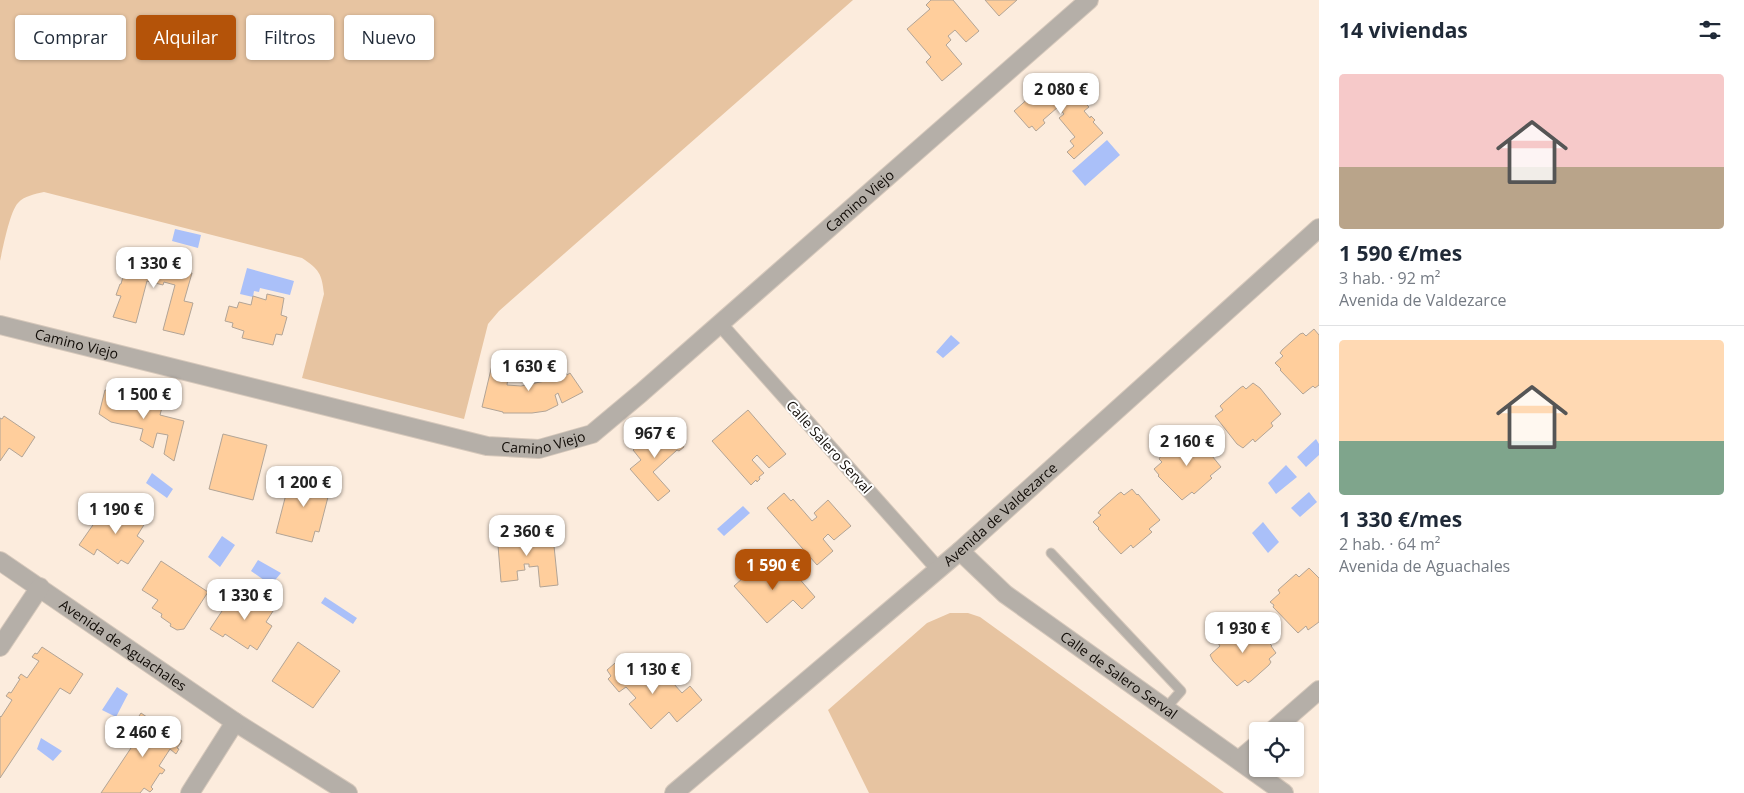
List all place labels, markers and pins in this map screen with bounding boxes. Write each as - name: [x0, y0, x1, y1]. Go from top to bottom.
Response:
- pin: 2 080 €: [1015, 72, 1107, 115]
- pin: 1 330 €: [108, 246, 200, 289]
- pin: 1 630 €: [483, 350, 575, 392]
- pin: 1 500 €: [98, 378, 190, 420]
- pin: 967 €: [620, 416, 690, 459]
- pin: 2 160 €: [1141, 424, 1233, 467]
- pin: 1 200 €: [258, 466, 350, 508]
- pin: 1 190 €: [70, 492, 162, 535]
- pin: 2 360 €: [481, 514, 573, 557]
- pin: 1 590 €: [727, 548, 819, 591]
- pin: 1 330 €: [199, 578, 291, 621]
- pin: 1 930 €: [1197, 612, 1289, 654]
- pin: 1 130 €: [607, 652, 699, 695]
- pin: 2 460 €: [97, 716, 189, 758]

